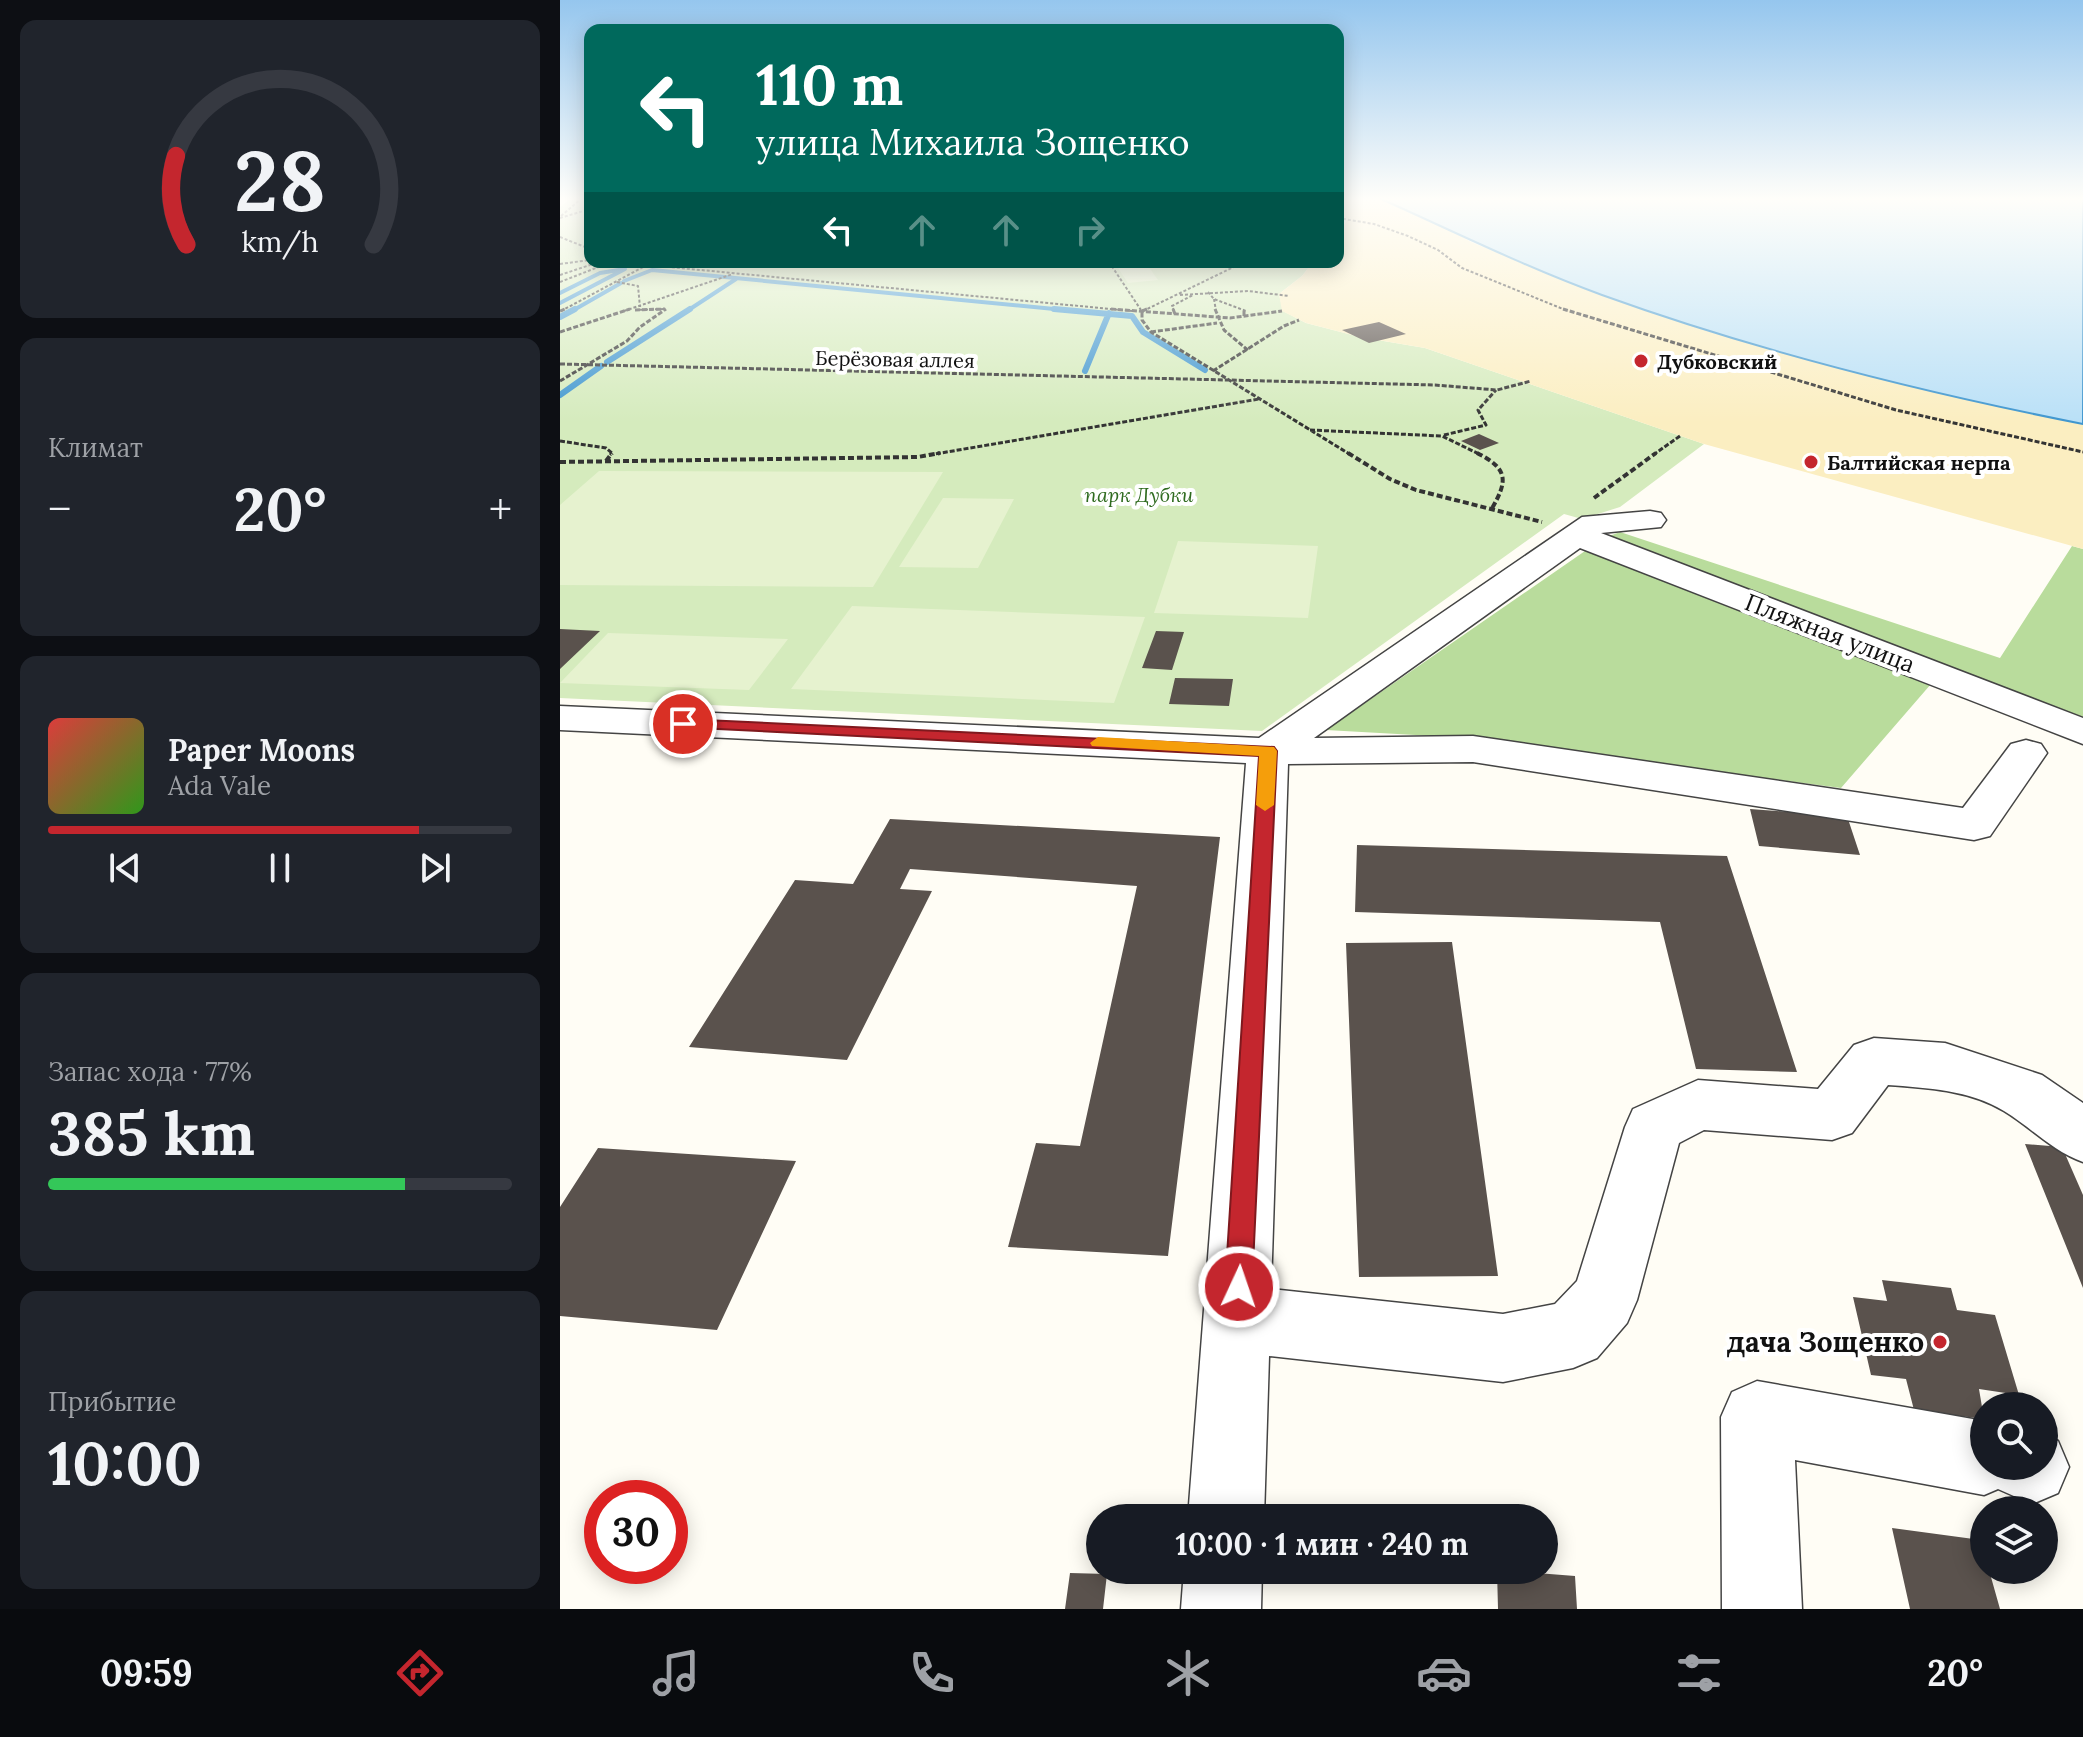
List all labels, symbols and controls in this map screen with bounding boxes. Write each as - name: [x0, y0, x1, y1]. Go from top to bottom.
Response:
- text: 110 m: [756, 49, 903, 120]
- icon: left: [624, 56, 728, 160]
- text: улица Михаила Зощенко: [756, 119, 1190, 165]
- text: 28: [234, 126, 326, 233]
- icon: left: [816, 208, 860, 252]
- icon: ahead: [900, 208, 944, 252]
- icon: ahead: [984, 208, 1028, 252]
- icon: right: [1068, 208, 1112, 252]
- text: km/h: [241, 223, 319, 260]
- street label: Берёзовая аллея: [815, 345, 975, 373]
- place label: Дубковский: [1657, 349, 1777, 374]
- marker: Дубковский: [1632, 352, 1650, 370]
- text: Климат: [48, 431, 143, 464]
- place label: Балтийская нерпа: [1827, 450, 2011, 475]
- marker: Балтийская нерпа: [1802, 453, 1820, 471]
- text: 20°: [233, 471, 327, 547]
- text: −: [48, 481, 71, 537]
- text: +: [489, 481, 512, 537]
- park label: парк Дубки: [1085, 482, 1194, 507]
- street label: Пляжная улица: [1740, 586, 1920, 680]
- pin: [649, 690, 717, 758]
- icon: arrive: [661, 702, 705, 746]
- text: Paper Moons: [168, 731, 355, 769]
- text: Ada Vale: [168, 769, 271, 802]
- icon: previous: [103, 846, 147, 890]
- icon: pause: [258, 846, 302, 890]
- icon: next: [413, 846, 457, 890]
- text: Запас хода · 77%: [48, 1055, 252, 1088]
- text: 385 km: [48, 1095, 255, 1171]
- position arrow: [1197, 1245, 1281, 1329]
- place label: дача Зощенко: [1726, 1324, 1924, 1360]
- marker: дача Зощенко: [1931, 1333, 1949, 1351]
- text: Прибытие: [48, 1385, 176, 1418]
- map controls: [1970, 1392, 2058, 1584]
- button: search: [1970, 1392, 2058, 1480]
- text: 10:00: [48, 1425, 202, 1501]
- speed limit sign: 30: [584, 1480, 688, 1584]
- button: layers: [1970, 1496, 2058, 1584]
- text: 10:00 · 1 мин · 240 m: [1176, 1525, 1468, 1563]
- icon: directions: [392, 1645, 448, 1701]
- icon: music: [648, 1645, 704, 1701]
- icon: phone: [904, 1645, 960, 1701]
- icon: climate: [1160, 1645, 1216, 1701]
- icon: car: [1416, 1645, 1472, 1701]
- icon: filters: [1671, 1645, 1727, 1701]
- text: 09:59: [100, 1650, 193, 1696]
- text: 20°: [1927, 1650, 1983, 1696]

